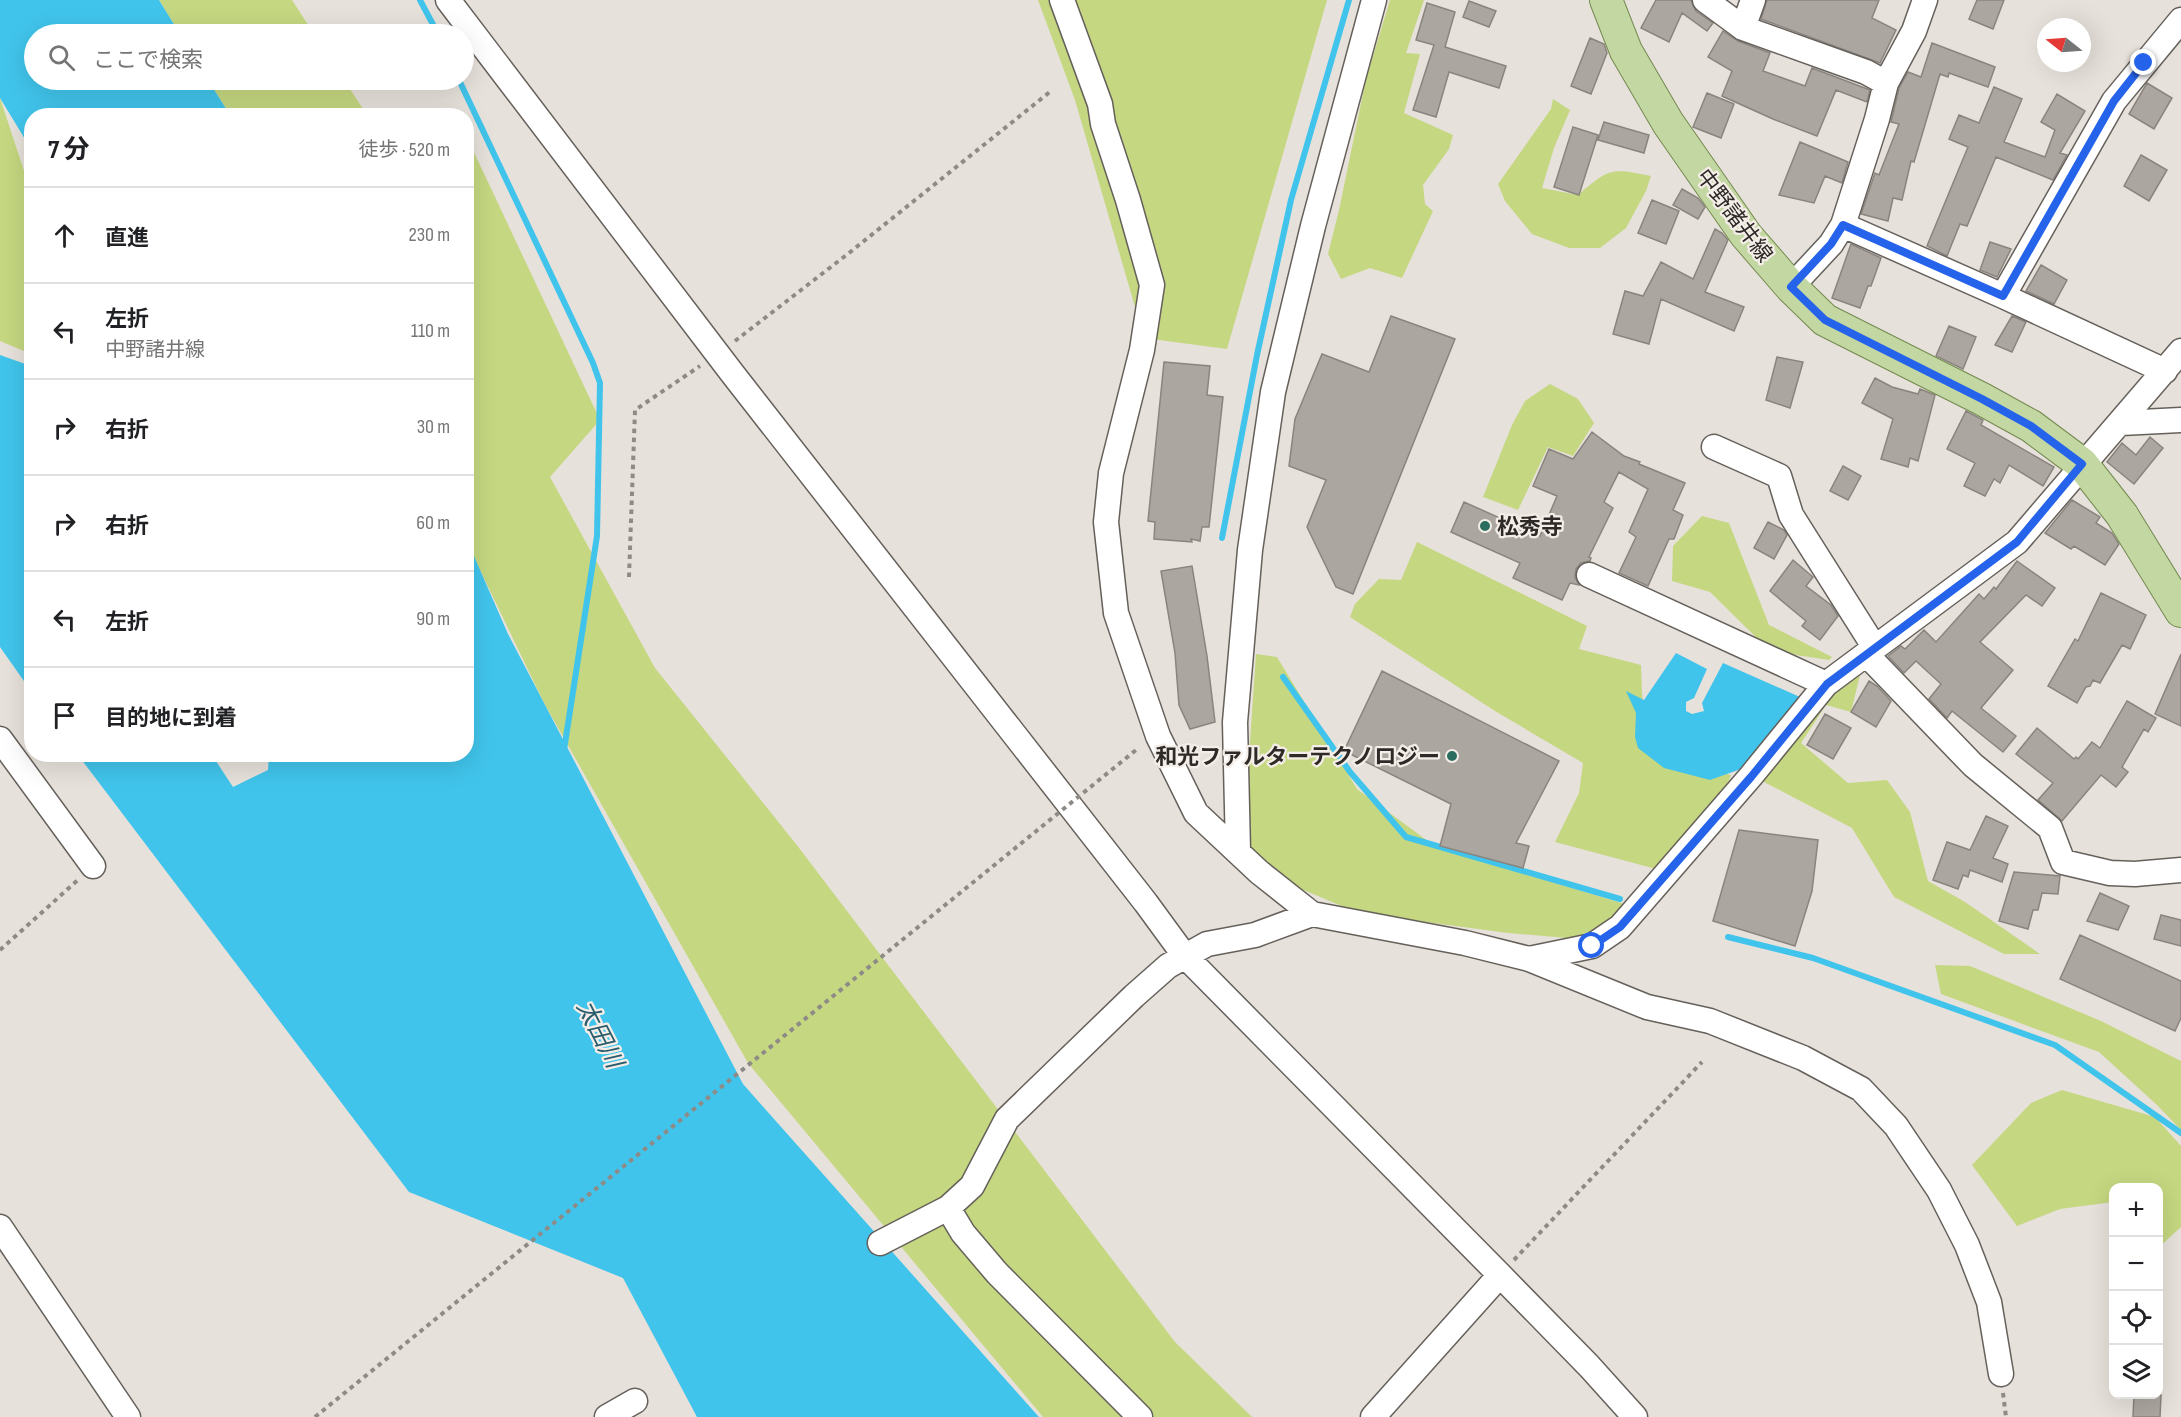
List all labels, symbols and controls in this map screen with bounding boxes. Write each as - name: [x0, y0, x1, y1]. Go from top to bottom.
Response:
- north arrow: [2037, 18, 2091, 72]
- search box: [24, 24, 474, 90]
- icon: search: [45, 41, 78, 74]
- text: ここで検索: [93, 47, 203, 74]
- route end: [2130, 49, 2156, 75]
- text: 7 分: [48, 135, 89, 166]
- text: 徒歩 · 520 m: [358, 138, 450, 162]
- street label: 中野諸井線: [1690, 164, 1778, 268]
- icon: ahead: [48, 219, 81, 252]
- text: 230 m: [408, 223, 450, 247]
- text: 直進: [105, 225, 149, 252]
- text: 左折: [105, 306, 149, 333]
- icon: left: [48, 315, 81, 348]
- text: 110 m: [411, 319, 450, 343]
- text: 中野諸井線: [105, 338, 205, 362]
- icon: right: [48, 411, 81, 444]
- text: 30 m: [417, 415, 450, 439]
- text: 右折: [105, 417, 149, 444]
- icon: right: [48, 507, 81, 540]
- text: 60 m: [416, 511, 450, 535]
- text: 右折: [105, 513, 149, 540]
- place label: 松秀寺: [1497, 514, 1563, 541]
- marker: 松秀寺: [1478, 519, 1492, 533]
- icon: left: [48, 603, 81, 636]
- text: 90 m: [416, 607, 450, 631]
- text: 左折: [105, 609, 149, 636]
- icon: arrive: [48, 699, 81, 732]
- text: 目的地に到着: [105, 705, 237, 732]
- place label: 和光ファルターテクノロジー: [1155, 744, 1440, 771]
- marker: 和光ファルターテクノロジー: [1445, 749, 1459, 763]
- route start: [1578, 932, 1604, 958]
- water label: 太田川: [570, 996, 630, 1076]
- map controls: [2109, 1183, 2163, 1399]
- button: +: [2109, 1183, 2163, 1237]
- button: −: [2109, 1237, 2163, 1291]
- button: locate: [2109, 1291, 2163, 1345]
- button: layers: [2109, 1345, 2163, 1399]

